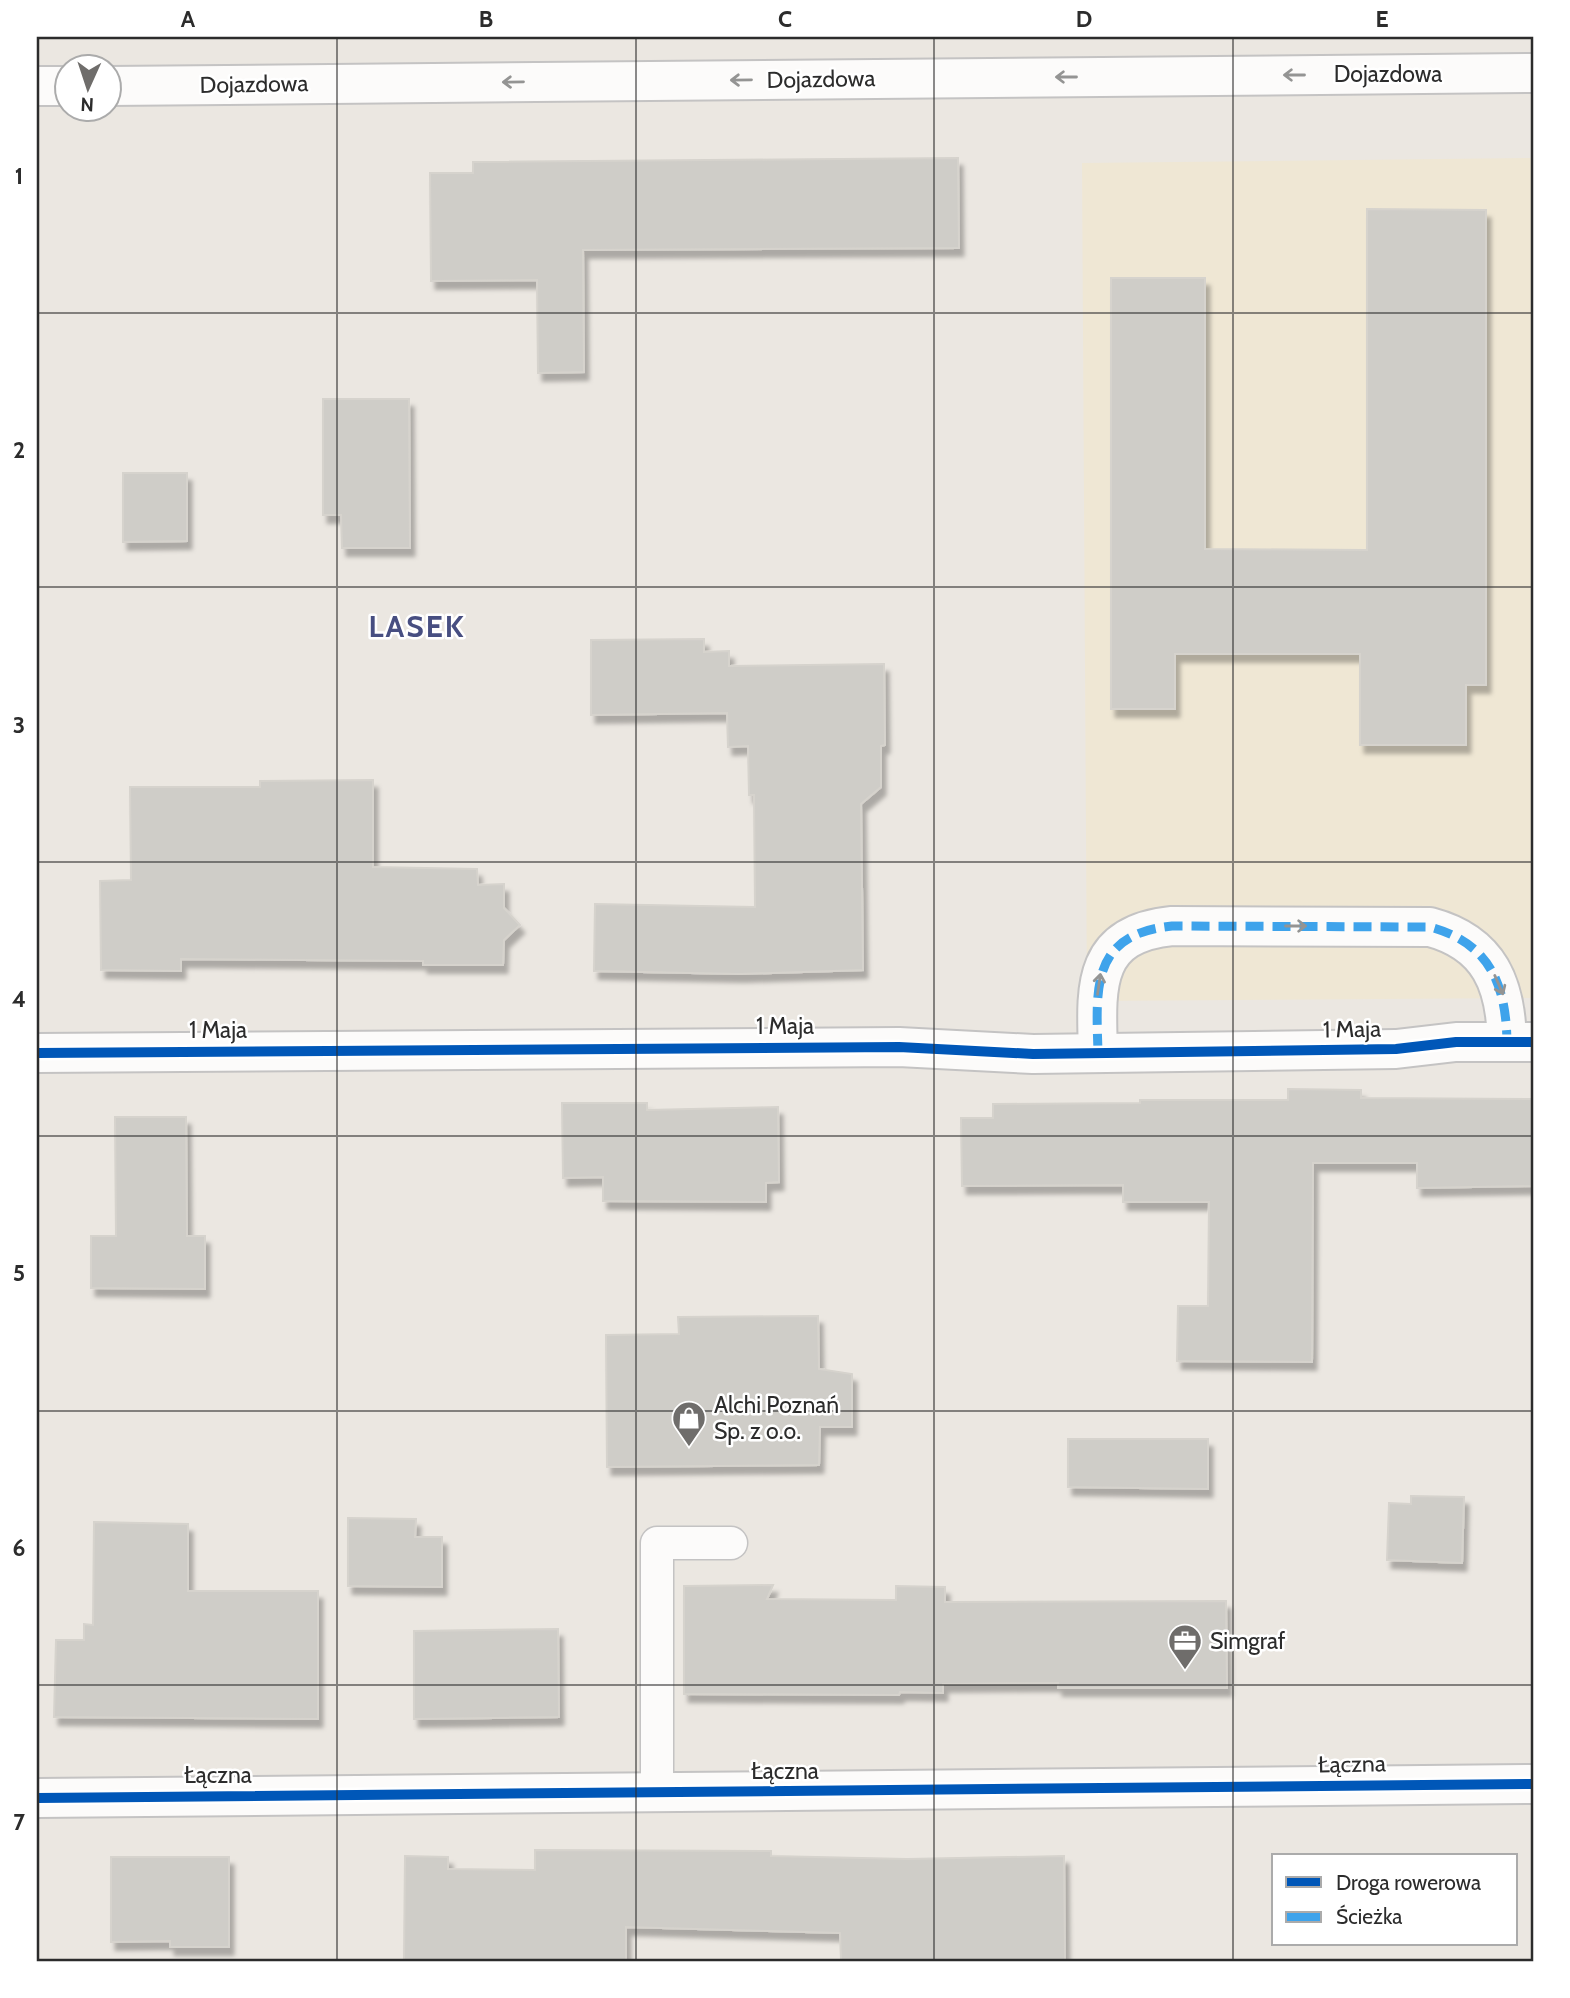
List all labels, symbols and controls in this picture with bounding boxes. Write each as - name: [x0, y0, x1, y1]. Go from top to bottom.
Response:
- text: A: [181, 5, 196, 33]
- text: B: [479, 5, 493, 33]
- text: C: [778, 5, 792, 33]
- text: D: [1076, 5, 1092, 33]
- text: E: [1375, 5, 1389, 33]
- north arrow: [52, 52, 122, 122]
- street label: Dojazdowa: [1334, 60, 1442, 88]
- street label: Dojazdowa: [766, 64, 876, 94]
- one-way arrow: [1282, 68, 1305, 82]
- street label: Dojazdowa: [199, 69, 309, 99]
- one-way arrow: [1055, 70, 1078, 84]
- one-way arrow: [729, 73, 752, 87]
- one-way arrow: [502, 75, 525, 89]
- text: N: [80, 93, 94, 116]
- text: 1: [15, 162, 23, 190]
- text: 2: [13, 436, 25, 464]
- district label: LASEK: [368, 608, 466, 645]
- text: 3: [13, 711, 25, 739]
- one-way arrow: [1285, 919, 1308, 933]
- one-way arrow: [1092, 973, 1105, 996]
- one-way arrow: [1493, 974, 1506, 995]
- text: 4: [12, 985, 26, 1013]
- street label: 1 Maja: [756, 1012, 814, 1040]
- street label: 1 Maja: [1323, 1014, 1381, 1044]
- street label: 1 Maja: [189, 1016, 247, 1044]
- text: 5: [13, 1259, 25, 1287]
- place label: Alchi Poznań Sp. z o.o.: [714, 1391, 839, 1445]
- shop icon: Alchi Poznań Sp. z o.o.: [670, 1399, 708, 1448]
- text: 6: [13, 1534, 25, 1562]
- office icon: Simgraf: [1166, 1622, 1204, 1671]
- place label: Simgraf: [1210, 1627, 1286, 1655]
- street label: Łączna: [1318, 1749, 1386, 1779]
- street label: Łączna: [751, 1757, 819, 1785]
- street label: Łączna: [184, 1761, 252, 1789]
- text: 7: [13, 1808, 25, 1836]
- legend: [1272, 1854, 1518, 1946]
- text: Droga rowerowa: [1336, 1870, 1481, 1895]
- text: Ścieżka: [1336, 1904, 1402, 1929]

